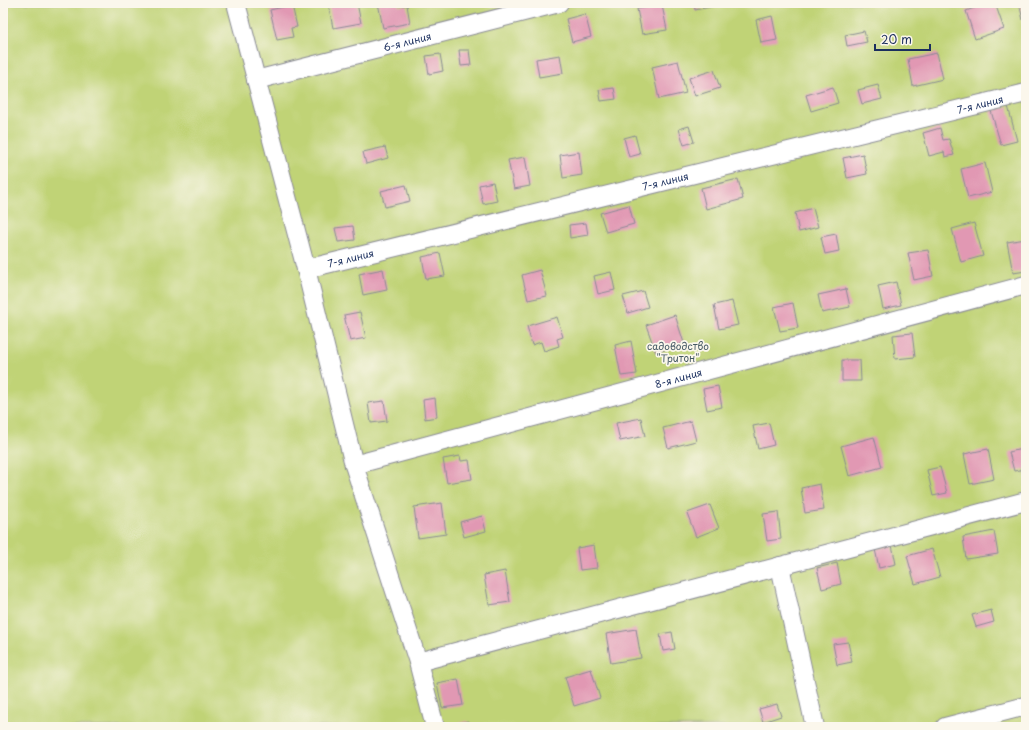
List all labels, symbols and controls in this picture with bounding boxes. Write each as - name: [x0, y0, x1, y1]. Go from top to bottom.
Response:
- scale bar: [875, 26, 930, 52]
- street label: 6-я линия: [382, 28, 433, 54]
- text: 20 m: [881, 30, 912, 48]
- street label: 7-я линия: [955, 91, 1005, 117]
- street label: 7-я линия: [641, 168, 690, 194]
- street label: 7-я линия: [326, 245, 375, 270]
- park label: садоводство "Тритон": [647, 338, 709, 365]
- street label: 8-я линия: [653, 364, 704, 391]

